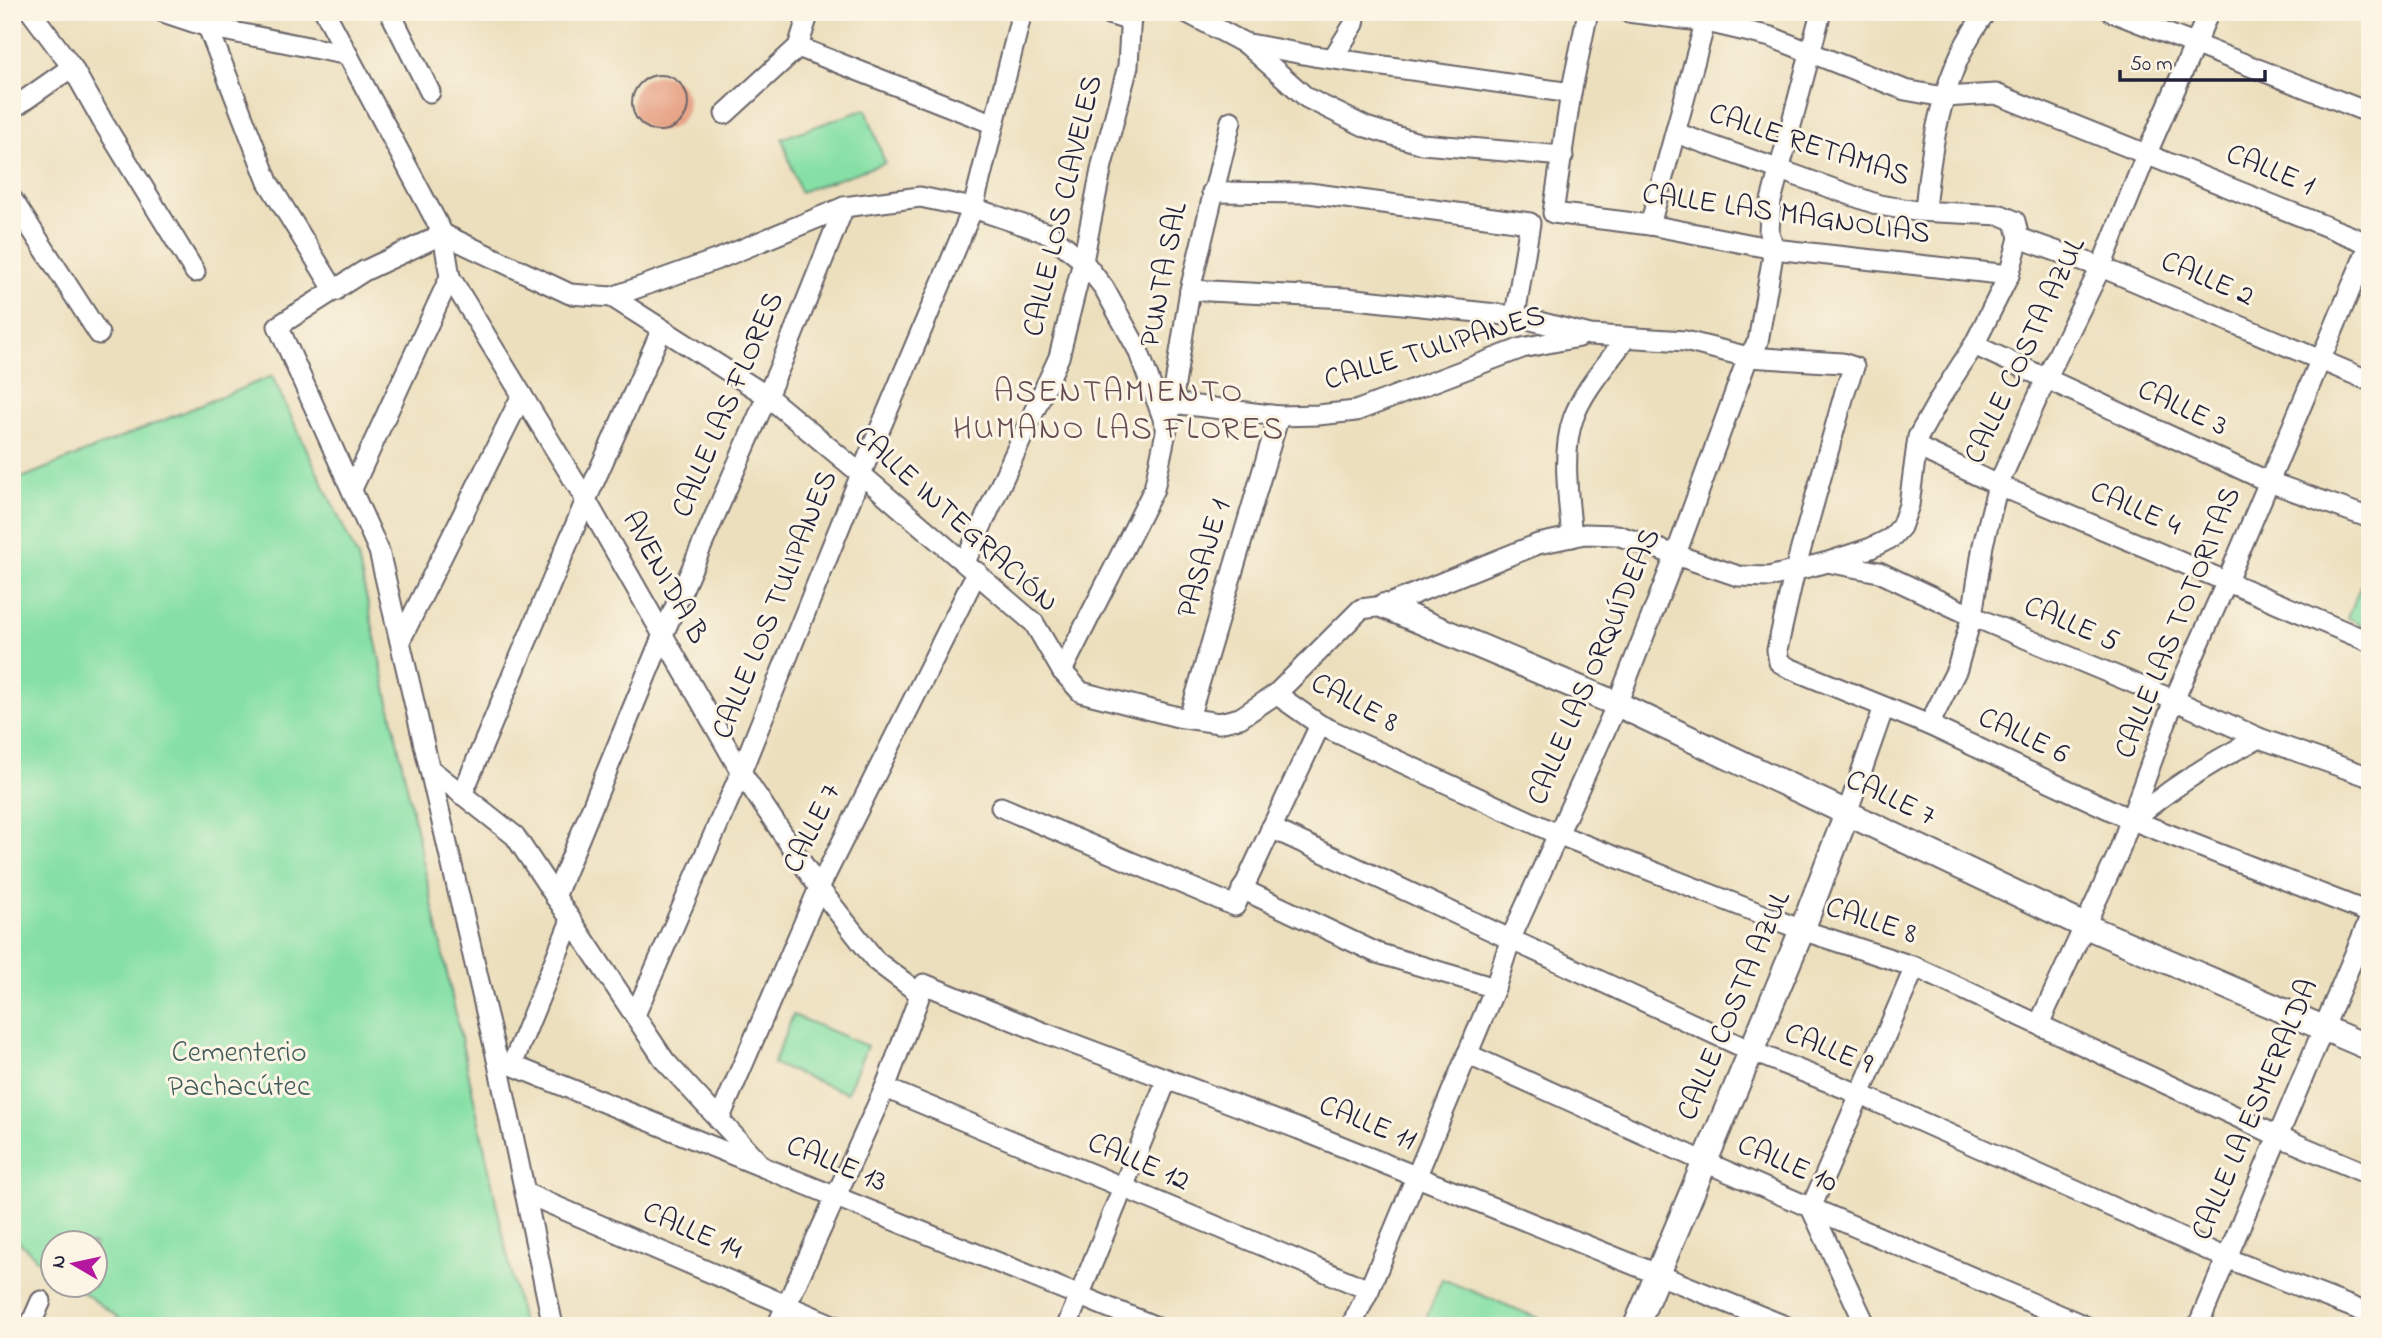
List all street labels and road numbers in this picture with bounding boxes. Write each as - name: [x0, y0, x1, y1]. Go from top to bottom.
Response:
- street label: CALLE LOS CLAVELES: [1013, 71, 1115, 341]
- street label: CALLE RETAMAS: [1703, 93, 1915, 199]
- street label: CALLE 1: [2219, 133, 2321, 209]
- street label: CALLE LAS MAGNOLIAS: [1639, 173, 1933, 257]
- street label: PUNTA SAL: [1129, 198, 1201, 351]
- street label: CALLE COSTA AZUL: [1954, 229, 2098, 472]
- street label: CALLE 2: [2153, 241, 2261, 319]
- street label: CALLE LAS FLORES: [662, 285, 796, 525]
- street label: CALLE TULIPANES: [1319, 295, 1551, 403]
- street label: CALLE 3: [2130, 369, 2234, 449]
- street label: CALLE INTEGRACIÓN: [843, 416, 1067, 624]
- street label: CALLE LOS TULIPANES: [702, 464, 850, 746]
- street label: CALLE 4: [2083, 471, 2187, 549]
- street label: CALLE LAS TOTORITAS: [2104, 480, 2254, 766]
- street label: PASAJE 1: [1166, 494, 1244, 624]
- street label: AVENIDA B: [609, 503, 719, 653]
- street label: CALLE LAS ORQUÍDEAS: [1517, 522, 1673, 812]
- street label: CALLE 5: [2016, 585, 2126, 665]
- street label: CALLE 8: [1302, 662, 1406, 746]
- street label: CALLE 6: [1970, 697, 2076, 777]
- street label: CALLE 7: [1838, 759, 1942, 839]
- street label: CALLE 7: [772, 777, 854, 881]
- street label: CALLE COSTA AZUL: [1667, 883, 1804, 1128]
- street label: CALLE 8: [1819, 887, 1923, 957]
- street label: CALLE LA ESMERALDA: [2181, 972, 2331, 1248]
- street label: CALLE 9: [1777, 1012, 1879, 1088]
- street label: CALLE 11: [1312, 1085, 1422, 1163]
- street label: CALLE 12: [1080, 1122, 1196, 1204]
- street label: CALLE 10: [1730, 1124, 1844, 1206]
- street label: CALLE 13: [779, 1125, 893, 1205]
- street label: CALLE 14: [635, 1191, 749, 1273]

